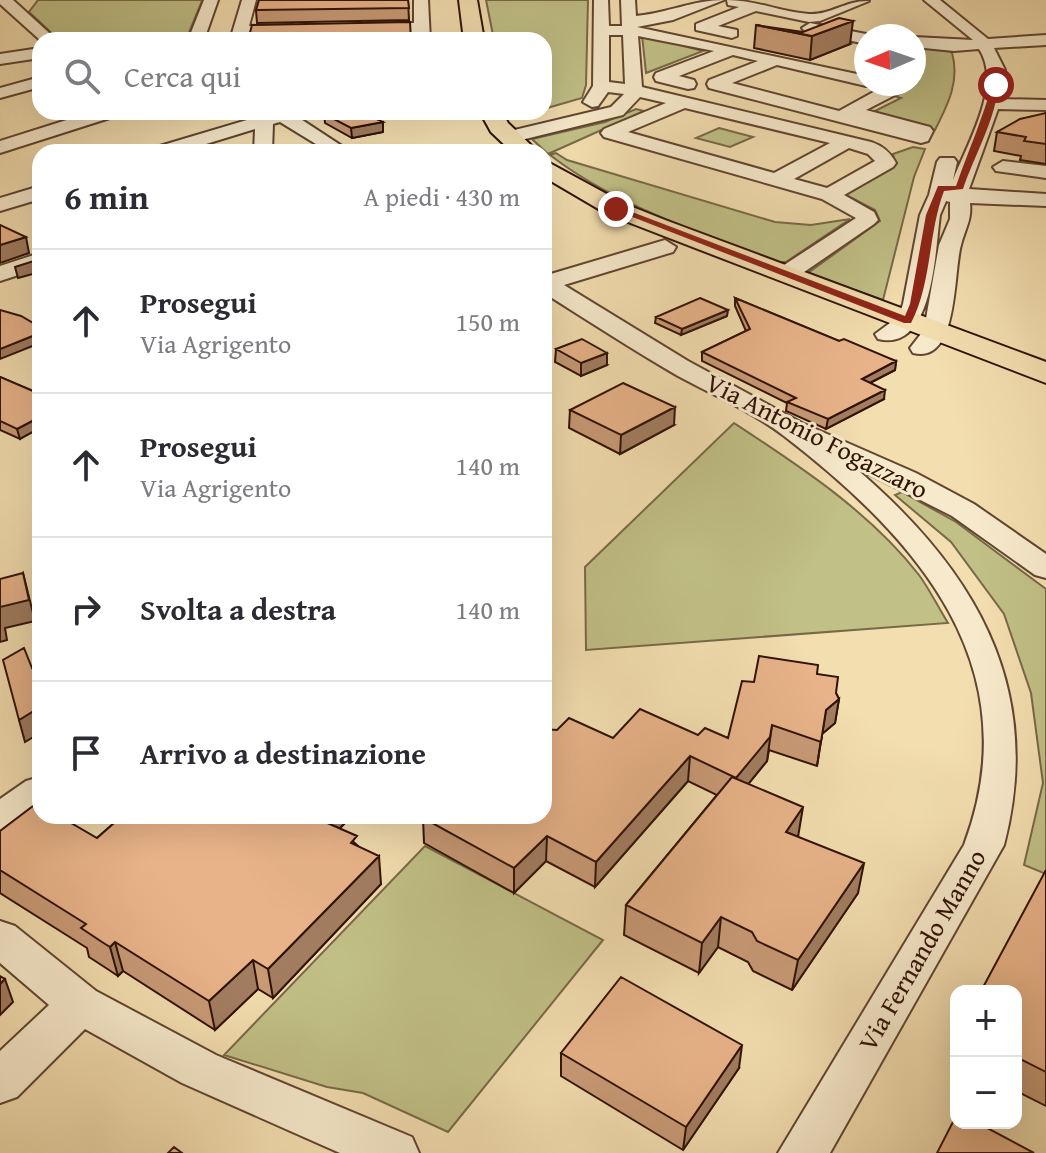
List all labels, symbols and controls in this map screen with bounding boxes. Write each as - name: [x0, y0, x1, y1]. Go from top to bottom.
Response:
- north arrow: [854, 24, 926, 96]
- search box: [32, 32, 552, 120]
- icon: search: [60, 54, 104, 98]
- text: Cerca qui: [124, 54, 241, 98]
- route start: [978, 67, 1014, 103]
- text: 6 min: [64, 172, 149, 221]
- text: A piedi · 430 m: [364, 177, 520, 216]
- route end: [598, 191, 634, 227]
- text: Prosegui: [140, 280, 257, 324]
- icon: ahead: [64, 299, 108, 343]
- text: 150 m: [455, 302, 520, 341]
- text: Via Agrigento: [140, 324, 291, 363]
- street label: Via Antonio Fogazzaro: [699, 363, 935, 509]
- text: Prosegui: [140, 424, 257, 468]
- icon: ahead: [64, 443, 108, 487]
- text: 140 m: [455, 446, 520, 485]
- text: Via Agrigento: [140, 468, 291, 507]
- icon: right: [64, 587, 108, 631]
- text: Svolta a destra: [140, 587, 336, 631]
- text: 140 m: [455, 590, 520, 629]
- icon: arrive: [64, 731, 108, 775]
- text: Arrivo a destinazione: [140, 731, 426, 775]
- street label: Via Fernando Manno: [848, 842, 995, 1058]
- map controls: [950, 985, 1022, 1129]
- button: +: [950, 985, 1022, 1057]
- button: −: [950, 1057, 1022, 1129]

